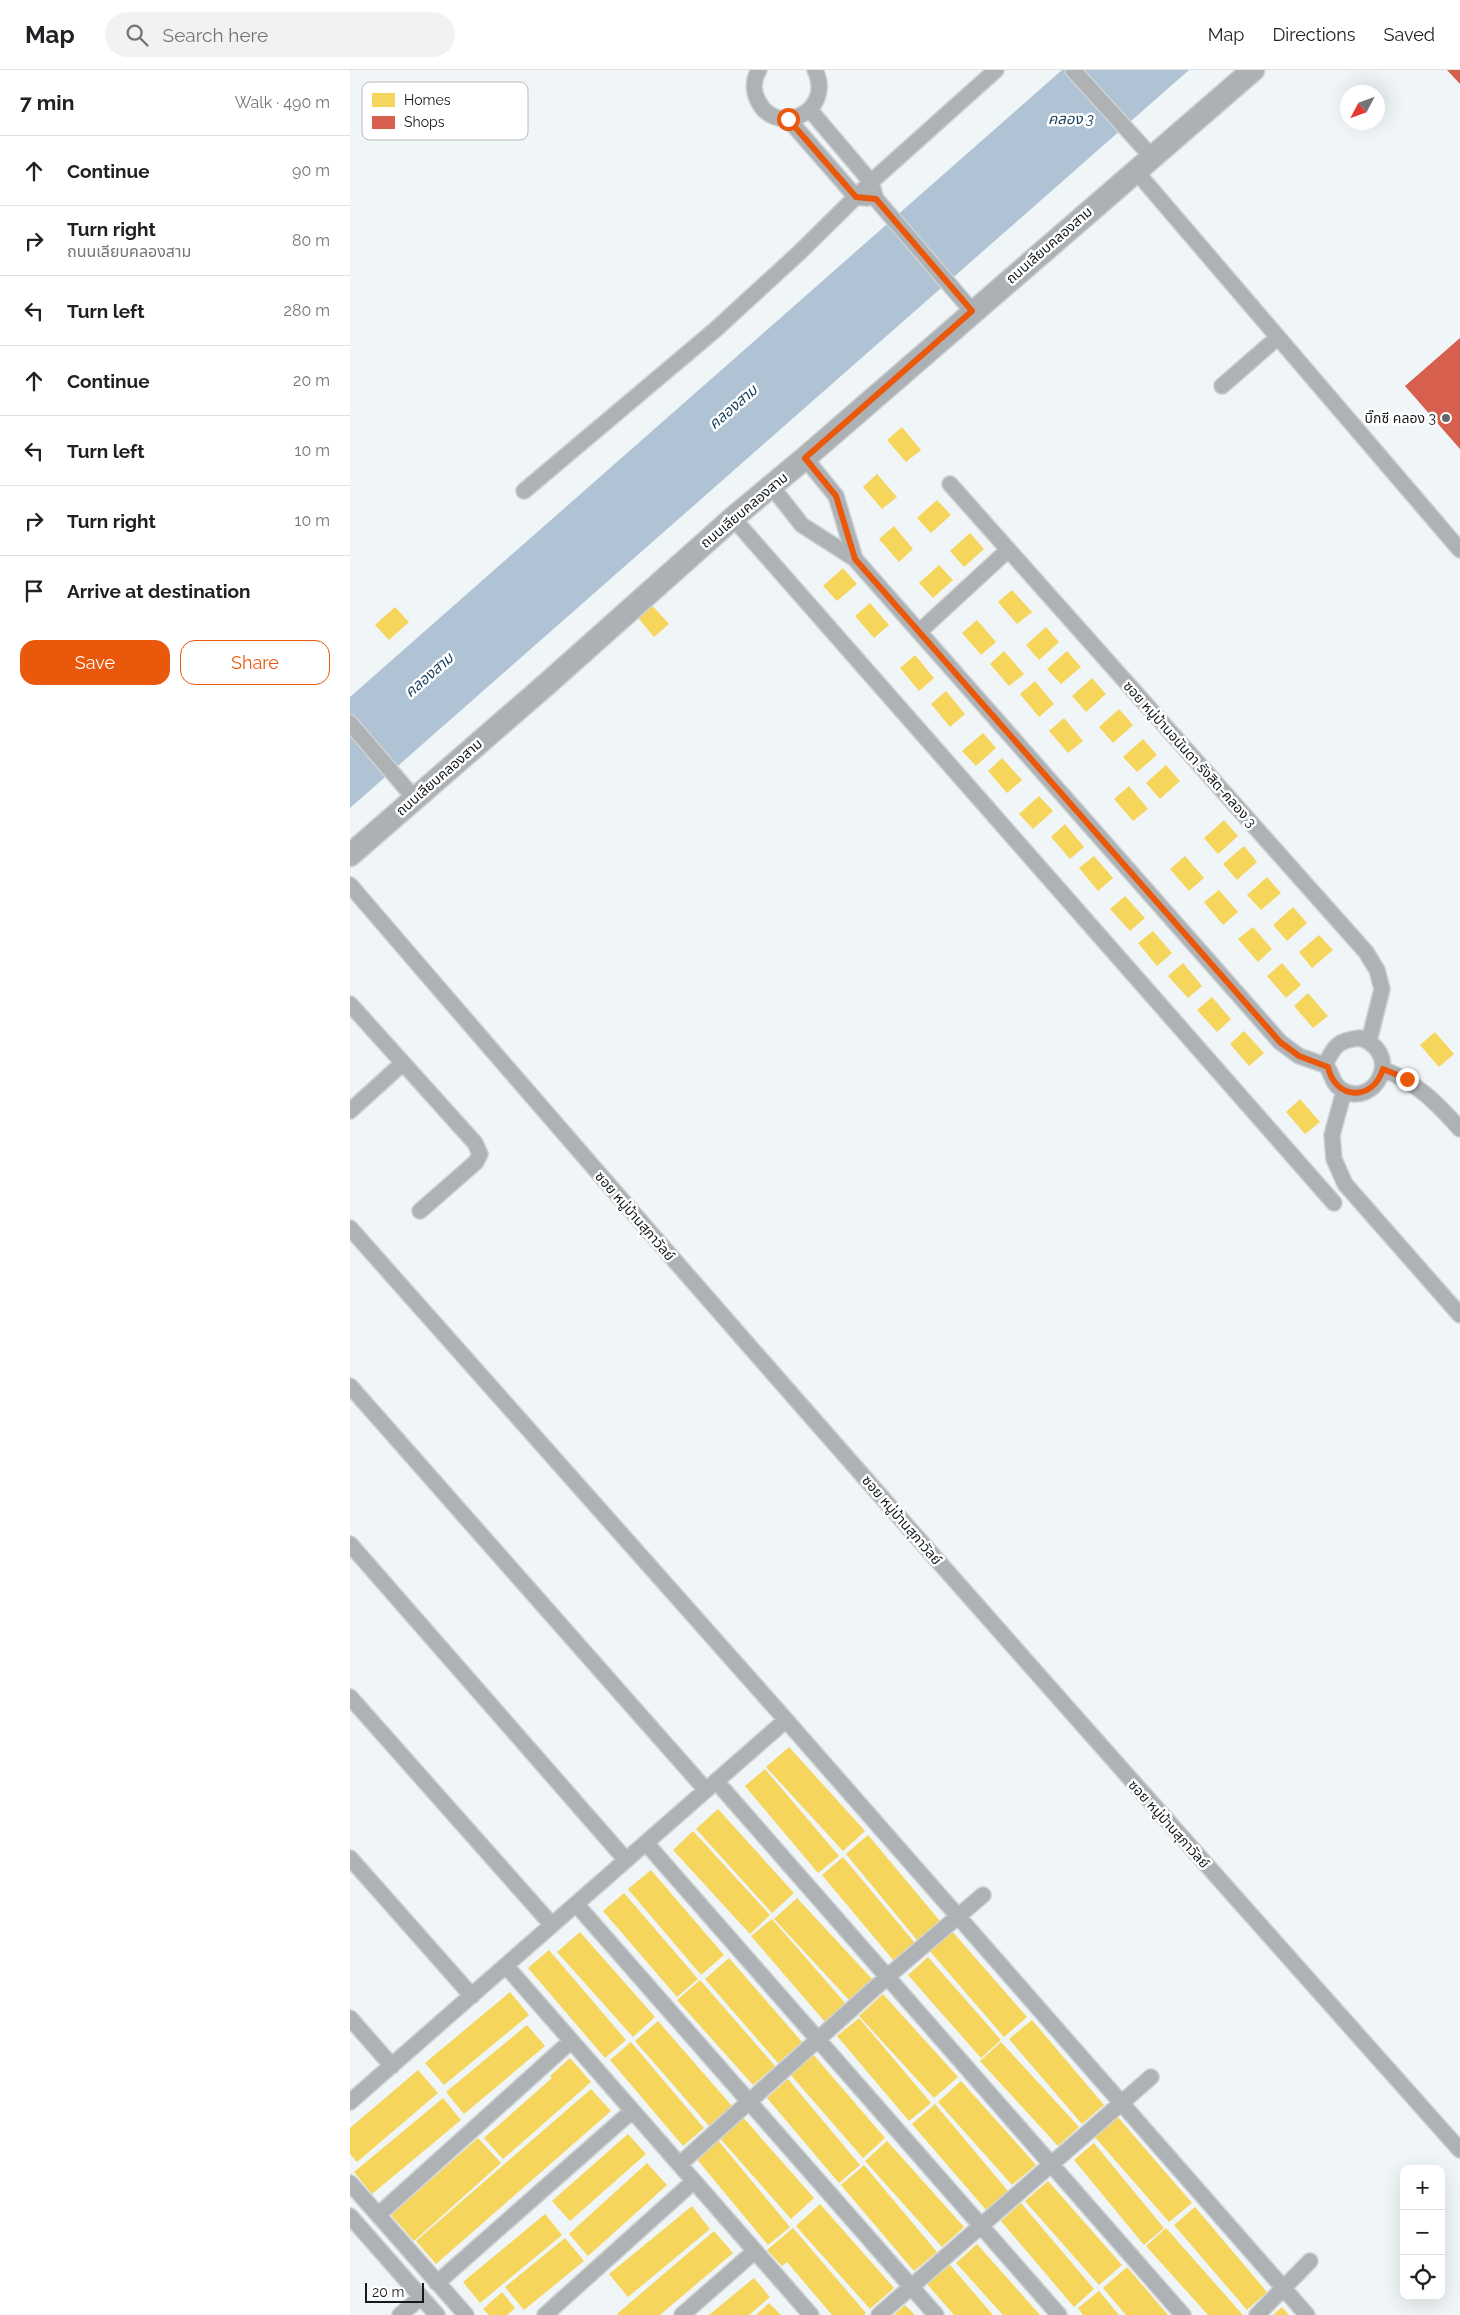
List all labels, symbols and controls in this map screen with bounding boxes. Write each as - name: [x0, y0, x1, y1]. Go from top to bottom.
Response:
- search box: [105, 12, 455, 57]
- text: Map: [25, 20, 75, 49]
- icon: search: [123, 21, 151, 49]
- text: Search here: [163, 24, 268, 46]
- text: Map: [1208, 24, 1244, 45]
- text: Directions: [1272, 24, 1356, 45]
- text: Saved: [1384, 24, 1435, 45]
- legend: [362, 82, 528, 140]
- north arrow: [1340, 85, 1385, 130]
- text: 7 min: [20, 90, 74, 115]
- text: Homes: [404, 92, 451, 108]
- text: Walk · 490 m: [235, 93, 330, 112]
- route start: [777, 108, 800, 131]
- water label: คลอง 3: [1048, 110, 1094, 128]
- text: Shops: [404, 114, 445, 130]
- icon: ahead: [20, 157, 48, 185]
- text: Continue: [67, 160, 150, 182]
- text: 90 m: [292, 161, 330, 180]
- street label: ถนนเลียบคลองสาม: [1003, 203, 1095, 287]
- text: Turn right: [67, 218, 156, 240]
- icon: right: [20, 227, 48, 255]
- text: 80 m: [292, 231, 330, 250]
- text: ถนนเลียบคลองสาม: [67, 242, 191, 261]
- icon: left: [20, 297, 48, 325]
- text: Turn left: [67, 300, 144, 322]
- text: 280 m: [284, 301, 330, 320]
- icon: ahead: [20, 367, 48, 395]
- text: Continue: [67, 370, 150, 392]
- text: 20 m: [293, 371, 330, 390]
- water label: คลองสาม: [705, 380, 762, 433]
- place label: บิ๊กซี คลอง 3: [1365, 409, 1436, 426]
- marker: บิ๊กซี คลอง 3: [1440, 412, 1452, 424]
- icon: left: [20, 437, 48, 465]
- text: Turn left: [67, 440, 144, 462]
- text: 10 m: [295, 441, 330, 460]
- street label: ถนนเลียบคลองสาม: [697, 469, 791, 551]
- icon: right: [20, 507, 48, 535]
- text: Turn right: [67, 510, 156, 532]
- text: 10 m: [295, 511, 330, 530]
- icon: arrive: [20, 577, 48, 605]
- text: Arrive at destination: [67, 580, 251, 602]
- button: Save: [20, 640, 170, 685]
- button: Share: [180, 640, 330, 685]
- water label: คลองสาม: [401, 648, 458, 701]
- street label: ซอย หมู่บ้านอนันดา รังสิต-คลอง 3: [1120, 678, 1260, 831]
- street label: ถนนเลียบคลองสาม: [393, 735, 485, 819]
- route end: [1396, 1068, 1419, 1091]
- street label: ซอย หมู่บ้านสุภาวัลย์: [591, 1168, 678, 1264]
- street label: ซอย หมู่บ้านสุภาวัลย์: [858, 1472, 945, 1568]
- street label: ซอย หมู่บ้านสุภาวัลย์: [1125, 1777, 1213, 1872]
- map controls: [1400, 2165, 1445, 2300]
- button: +: [1400, 2165, 1445, 2210]
- button: −: [1400, 2210, 1445, 2255]
- button: locate: [1400, 2255, 1445, 2300]
- scale bar: [365, 2280, 424, 2303]
- text: 20 m: [372, 2284, 404, 2300]

